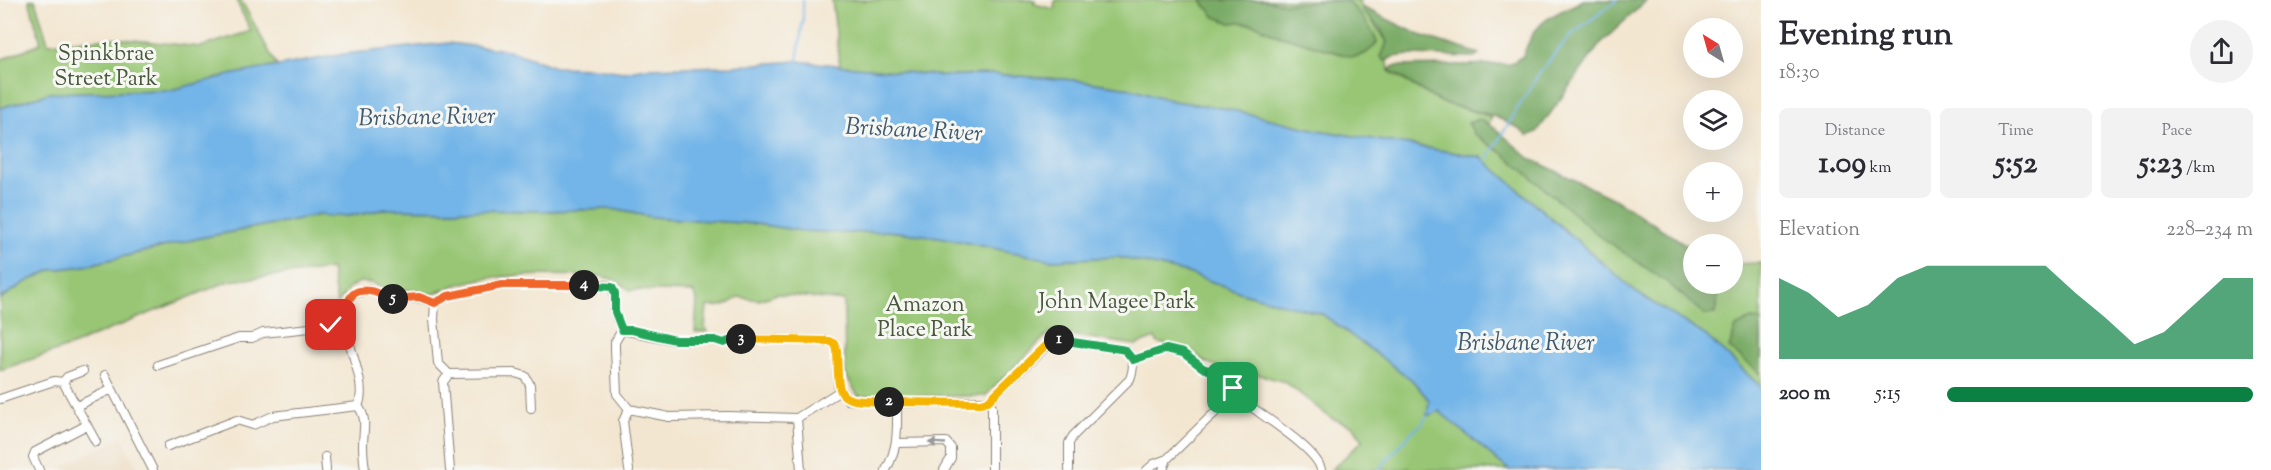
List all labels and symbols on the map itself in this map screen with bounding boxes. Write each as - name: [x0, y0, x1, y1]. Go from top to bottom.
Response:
- north arrow: [1683, 18, 1743, 78]
- park label: Spinkbrae Street Park: [54, 39, 158, 96]
- water label: Brisbane River: [358, 100, 497, 136]
- water label: Brisbane River: [844, 110, 984, 152]
- pin: 4: [569, 270, 599, 300]
- pin: 5: [378, 284, 408, 314]
- park label: John Magee Park: [1038, 287, 1195, 319]
- park label: Amazon Place Park: [877, 290, 973, 347]
- pin: [305, 299, 356, 350]
- pin: 3: [726, 324, 756, 354]
- pin: 1: [1044, 325, 1074, 355]
- water label: Brisbane River: [1457, 327, 1595, 361]
- pin: [1207, 362, 1258, 413]
- pin: 2: [874, 387, 904, 417]
- one-way arrow: [927, 438, 946, 447]

